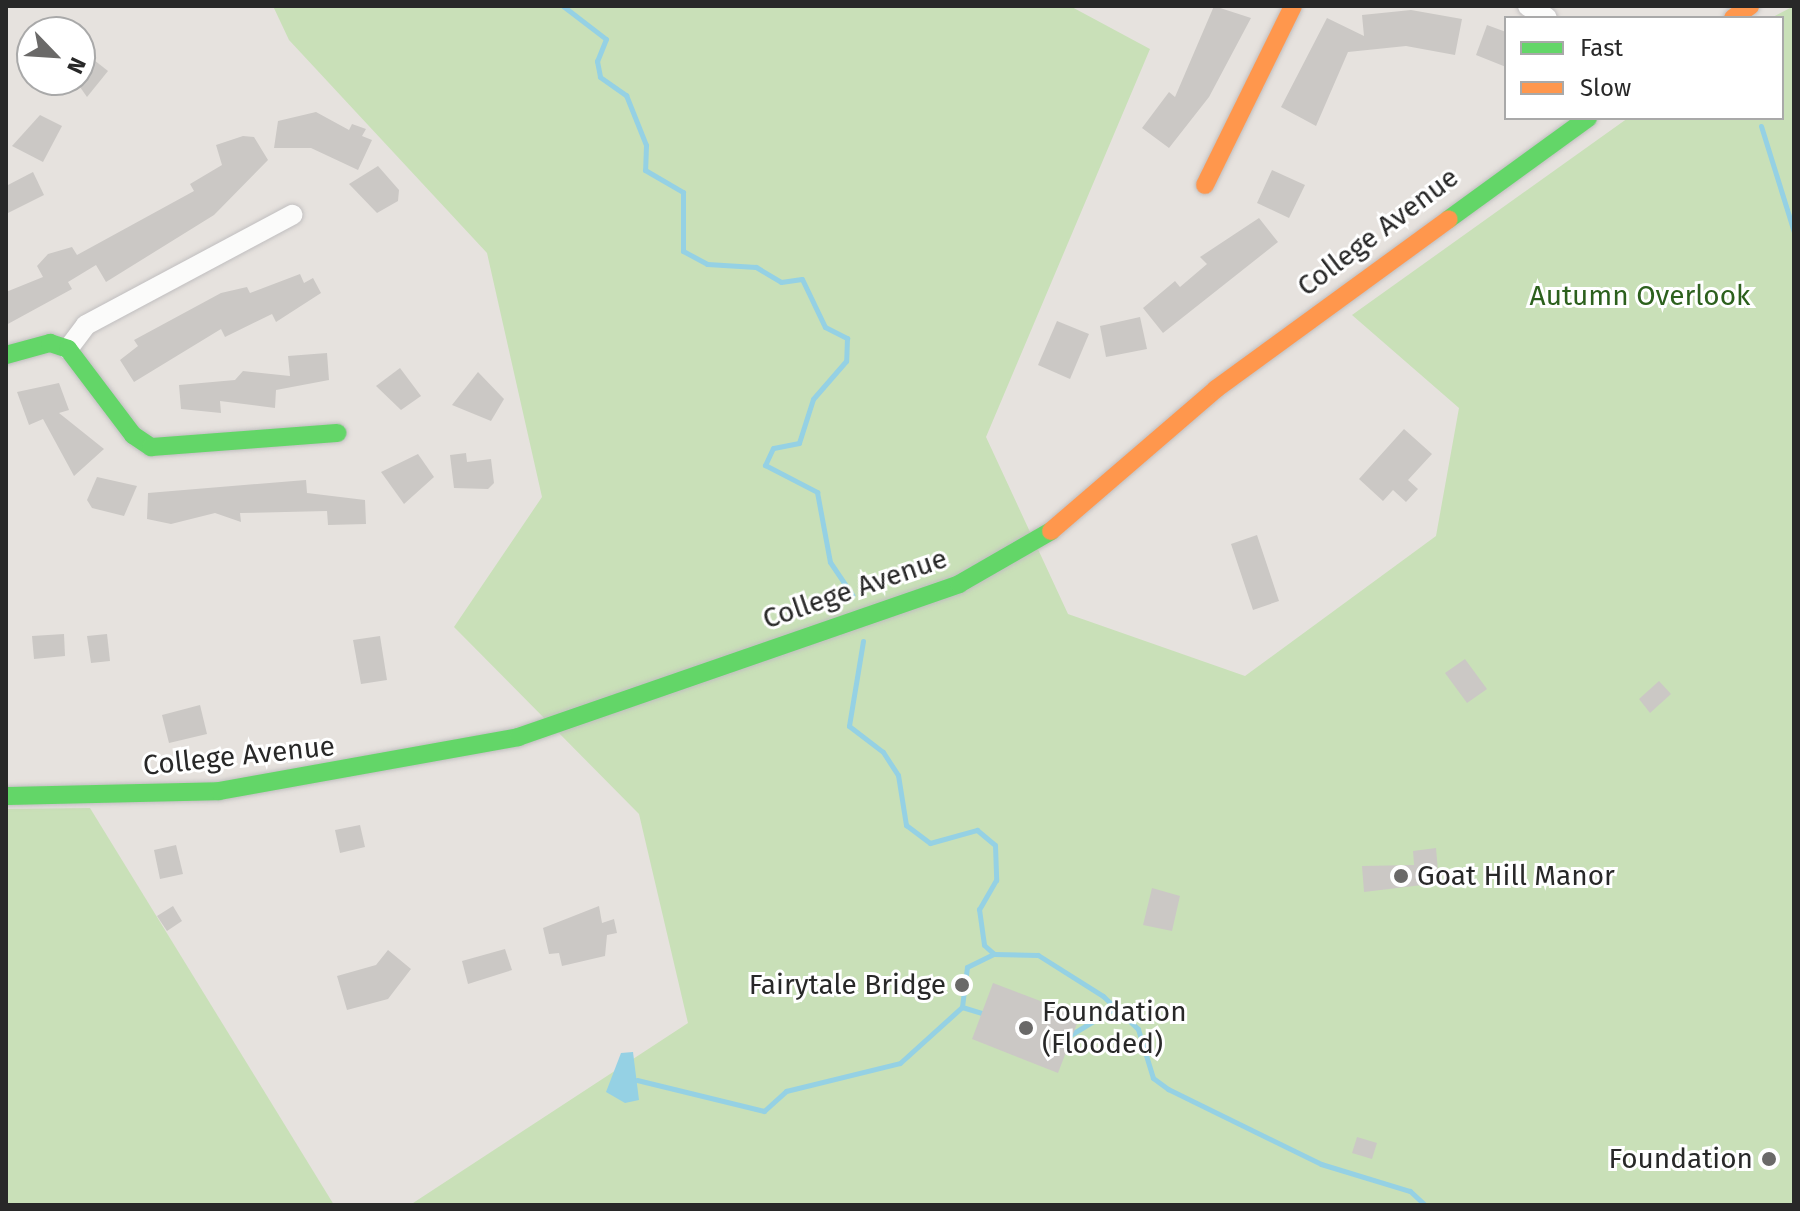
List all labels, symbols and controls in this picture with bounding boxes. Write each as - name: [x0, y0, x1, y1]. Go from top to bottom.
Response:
- north arrow: [16, 16, 96, 96]
- legend: [1504, 16, 1784, 120]
- text: Fast: [1580, 34, 1623, 62]
- text: N: [61, 53, 92, 78]
- text: Slow: [1580, 74, 1631, 102]
- street label: College Avenue: [1291, 161, 1465, 303]
- park label: Autumn Overlook: [1530, 279, 1750, 313]
- street label: College Avenue: [758, 542, 952, 636]
- street label: College Avenue: [141, 729, 337, 783]
- place label: Goat Hill Manor: [1417, 859, 1615, 893]
- marker: Goat Hill Manor: [1392, 867, 1410, 885]
- place label: Fairytale Bridge: [749, 968, 946, 1002]
- marker: Fairytale Bridge: [953, 976, 971, 994]
- place label: Foundation (Flooded): [1042, 995, 1187, 1061]
- marker: Foundation (Flooded): [1017, 1019, 1035, 1037]
- place label: Foundation: [1608, 1142, 1753, 1176]
- marker: Foundation: [1760, 1150, 1778, 1168]

